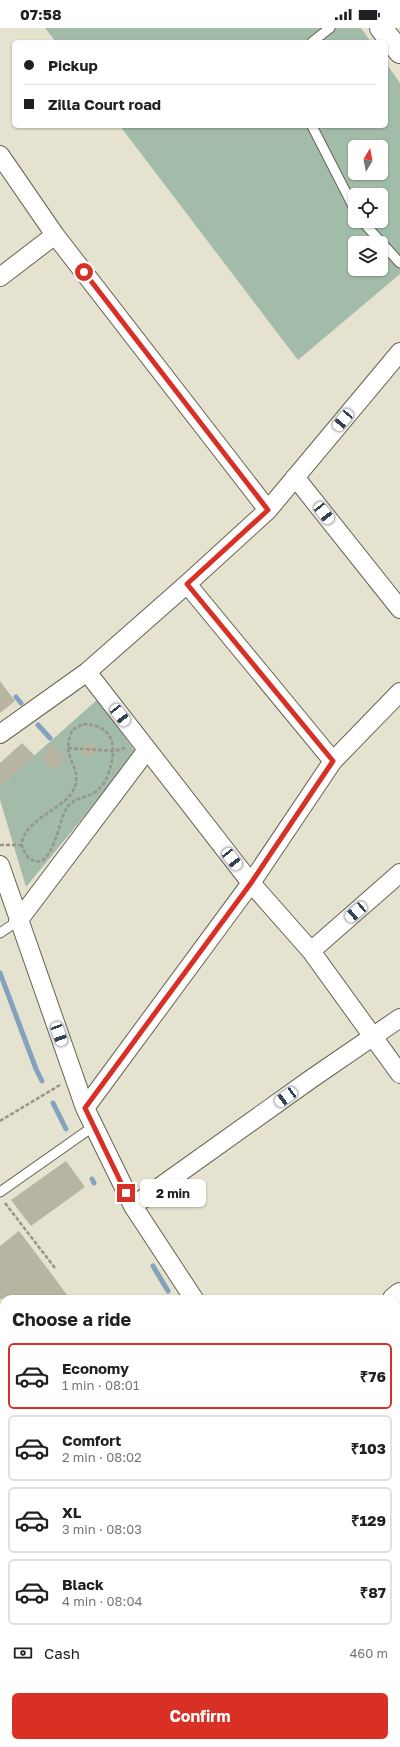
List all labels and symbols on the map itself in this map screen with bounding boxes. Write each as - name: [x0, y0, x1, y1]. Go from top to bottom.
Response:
- north arrow: [348, 140, 388, 180]
- route start: [75, 263, 93, 281]
- car: [331, 407, 355, 433]
- car: [312, 500, 336, 526]
- car: [108, 702, 132, 728]
- car: [220, 846, 244, 872]
- car: [343, 900, 369, 924]
- car: [49, 1021, 69, 1047]
- car: [273, 1085, 299, 1109]
- callout: 2 min: [140, 1179, 206, 1207]
- route end: [117, 1184, 135, 1202]

